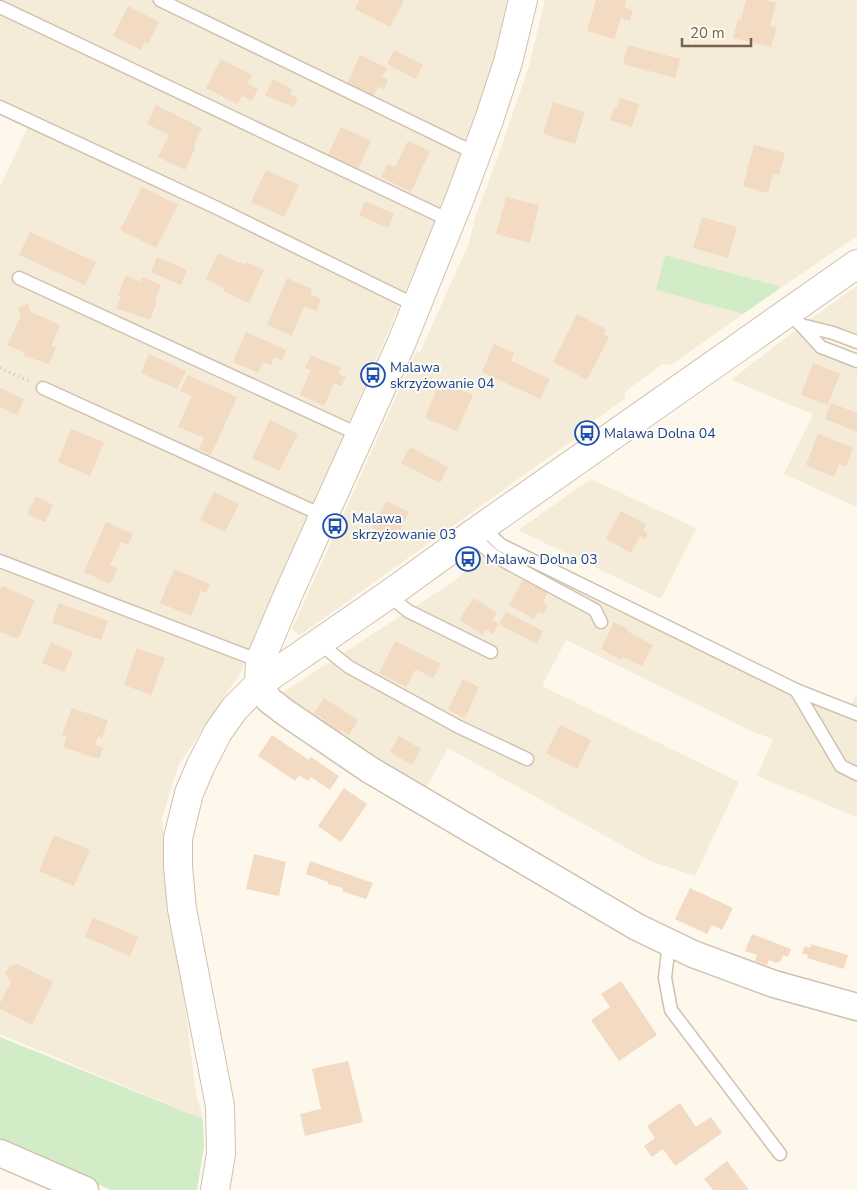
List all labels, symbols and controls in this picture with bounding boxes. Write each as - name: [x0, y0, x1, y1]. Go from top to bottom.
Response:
- scale bar: [682, 15, 751, 47]
- text: 20 m: [690, 23, 725, 43]
- place label: Malawa skrzyżowanie 04: [390, 358, 494, 393]
- bus stop icon: Malawa skrzyżowanie 04: [360, 362, 386, 388]
- bus stop icon: Malawa Dolna 04: [574, 420, 600, 446]
- place label: Malawa Dolna 04: [604, 424, 716, 443]
- place label: Malawa skrzyżowanie 03: [352, 509, 456, 544]
- bus stop icon: Malawa skrzyżowanie 03: [322, 513, 348, 539]
- bus stop icon: Malawa Dolna 03: [455, 546, 481, 572]
- place label: Malawa Dolna 03: [486, 550, 598, 569]

